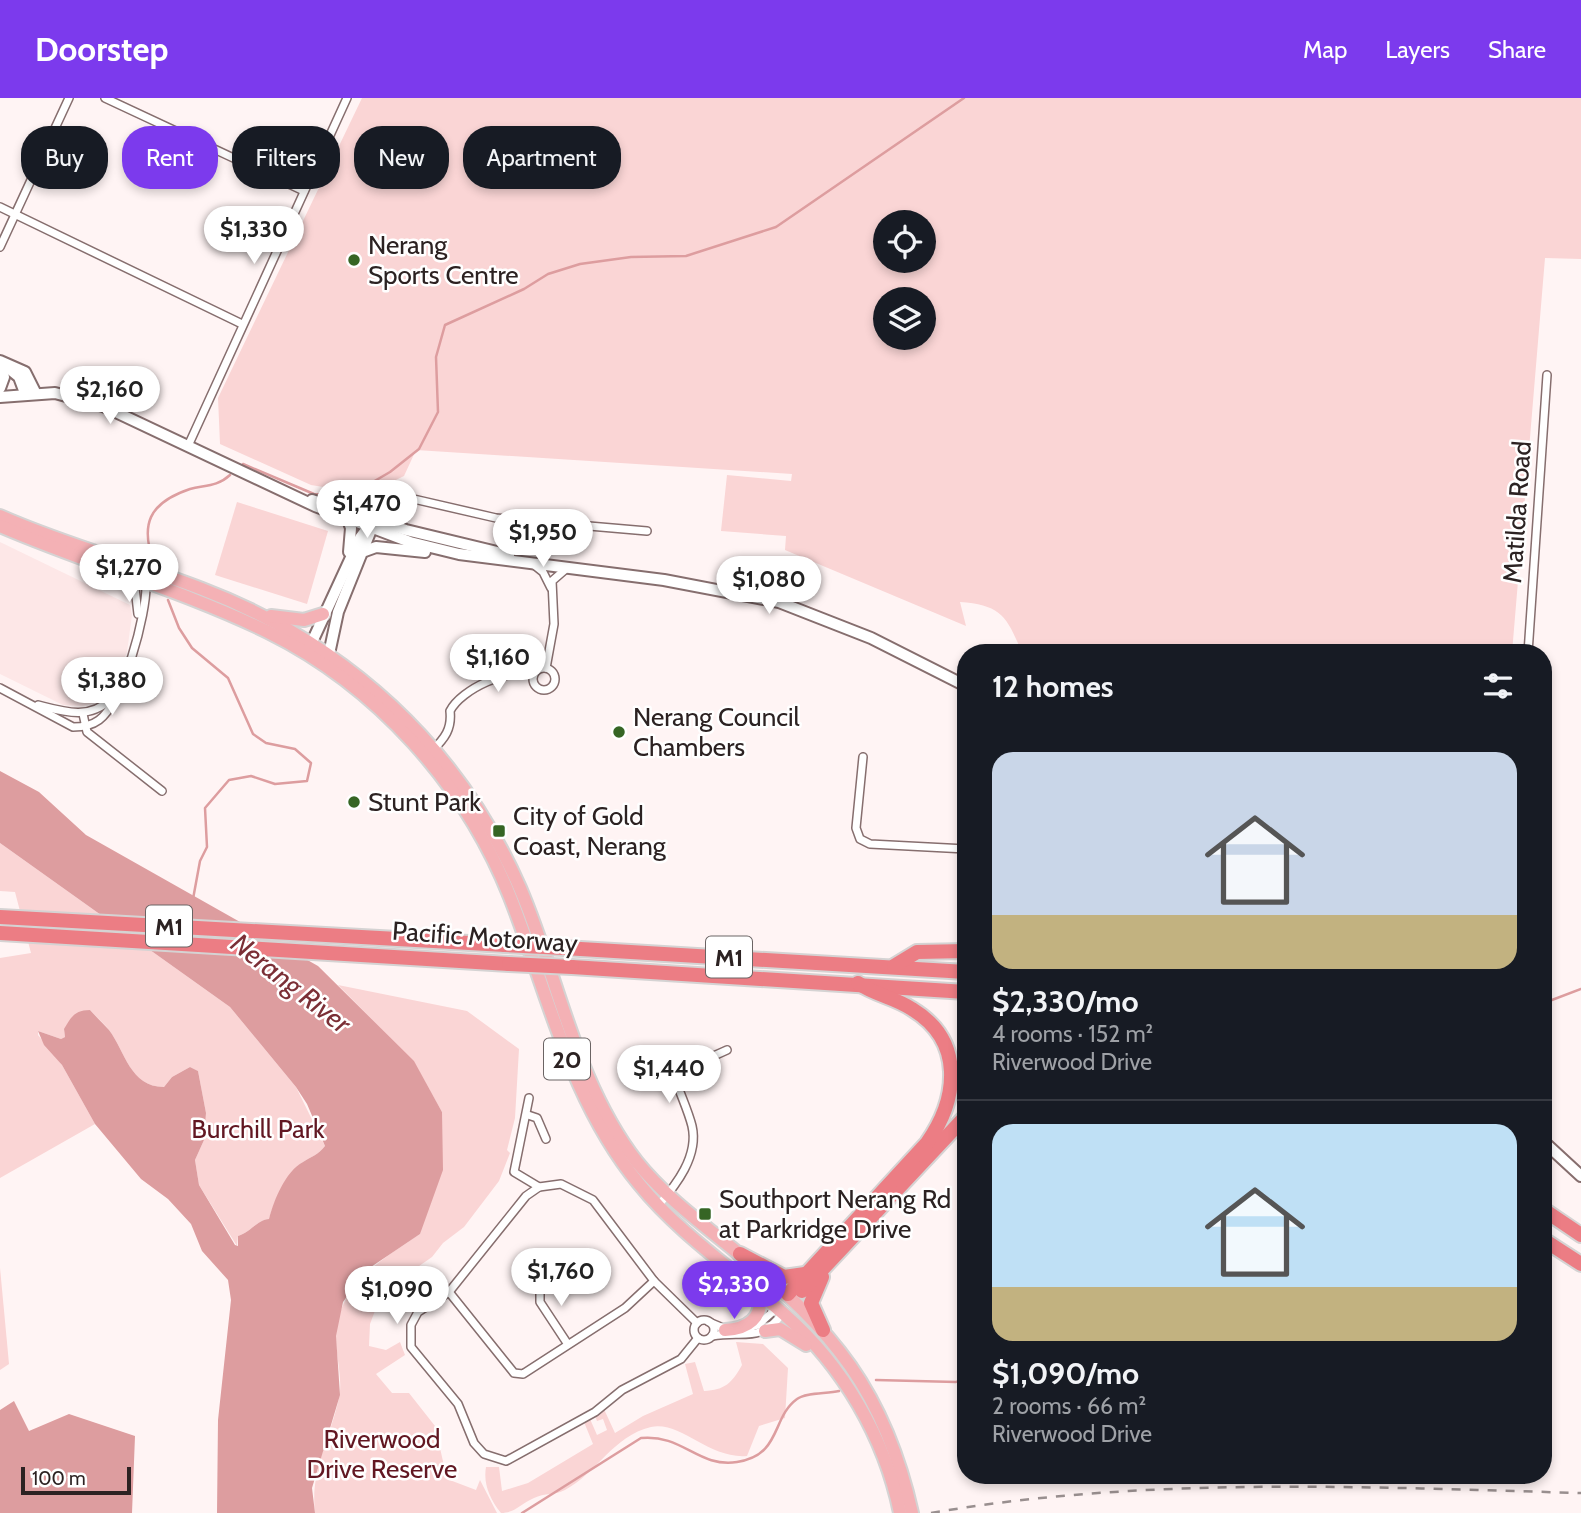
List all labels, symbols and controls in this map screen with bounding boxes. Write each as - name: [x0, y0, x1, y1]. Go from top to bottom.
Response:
- text: Doorstep: [35, 29, 168, 69]
- text: Map: [1303, 35, 1347, 64]
- text: Layers: [1385, 35, 1450, 64]
- text: Share: [1488, 35, 1546, 64]
- chip: Buy: [21, 126, 108, 189]
- chip: Rent: [122, 126, 218, 189]
- chip: Filters: [232, 126, 340, 189]
- chip: New: [354, 126, 449, 189]
- chip: Apartment: [463, 126, 621, 189]
- pin: $1,330: [197, 206, 311, 266]
- map controls: [873, 210, 936, 350]
- button: locate: [873, 210, 936, 273]
- text: $1,330: [220, 215, 288, 243]
- place label: Nerang Sports Centre: [368, 229, 519, 291]
- marker: Nerang Sports Centre: [346, 252, 362, 268]
- button: layers: [873, 287, 936, 350]
- pin: $2,160: [53, 366, 167, 426]
- text: $2,160: [76, 375, 144, 403]
- street label: Matilda Road: [1496, 440, 1538, 584]
- pin: $1,470: [310, 480, 424, 540]
- text: $1,470: [332, 489, 402, 517]
- pin: $1,950: [486, 510, 600, 569]
- text: $1,950: [509, 518, 577, 546]
- pin: $1,270: [72, 545, 186, 604]
- text: $1,270: [95, 553, 163, 581]
- pin: $1,080: [712, 556, 826, 616]
- text: $1,080: [732, 565, 806, 593]
- pin: $1,160: [441, 634, 555, 694]
- text: $1,160: [466, 643, 530, 671]
- pin: $1,380: [55, 658, 169, 717]
- text: $1,380: [77, 666, 147, 694]
- icon: filters: [1479, 667, 1517, 705]
- text: 12 homes: [992, 668, 1114, 705]
- place label: Nerang Council Chambers: [633, 701, 800, 763]
- marker: Nerang Council Chambers: [611, 724, 627, 740]
- place label: Stunt Park: [368, 786, 481, 818]
- marker: Stunt Park: [346, 794, 362, 810]
- icon: home: [1192, 797, 1318, 923]
- place label: City of Gold Coast, Nerang: [513, 800, 667, 862]
- marker: City of Gold Coast, Nerang: [491, 823, 507, 839]
- road number: M1: [146, 906, 192, 946]
- street label: Pacific Motorway: [391, 915, 579, 959]
- water label: Nerang River: [224, 926, 359, 1041]
- road number: M1: [706, 936, 752, 978]
- text: $2,330/mo: [992, 983, 1139, 1020]
- text: 4 rooms · 152 m²: [992, 1020, 1153, 1048]
- road number: 20: [544, 1038, 590, 1079]
- pin: $1,440: [612, 1046, 726, 1105]
- text: Riverwood Drive: [992, 1048, 1152, 1076]
- text: $1,440: [633, 1054, 705, 1082]
- park label: Burchill Park: [191, 1113, 325, 1145]
- icon: home: [1192, 1169, 1318, 1295]
- place label: Southport Nerang Rd at Parkridge Drive: [719, 1183, 951, 1245]
- marker: Southport Nerang Rd at Parkridge Drive: [697, 1206, 713, 1222]
- pin: $1,760: [504, 1248, 618, 1308]
- text: $1,760: [527, 1257, 595, 1285]
- pin: $2,330: [677, 1262, 791, 1321]
- pin: $1,090: [340, 1266, 454, 1326]
- text: $2,330: [698, 1270, 770, 1298]
- text: $1,090: [361, 1275, 433, 1303]
- text: $1,090/mo: [992, 1355, 1139, 1392]
- text: 2 rooms · 66 m²: [992, 1392, 1146, 1420]
- text: Riverwood Drive: [992, 1420, 1152, 1448]
- park label: Riverwood Drive Reserve: [307, 1423, 457, 1485]
- scale bar: [21, 1464, 131, 1496]
- text: 100 m: [32, 1467, 86, 1490]

